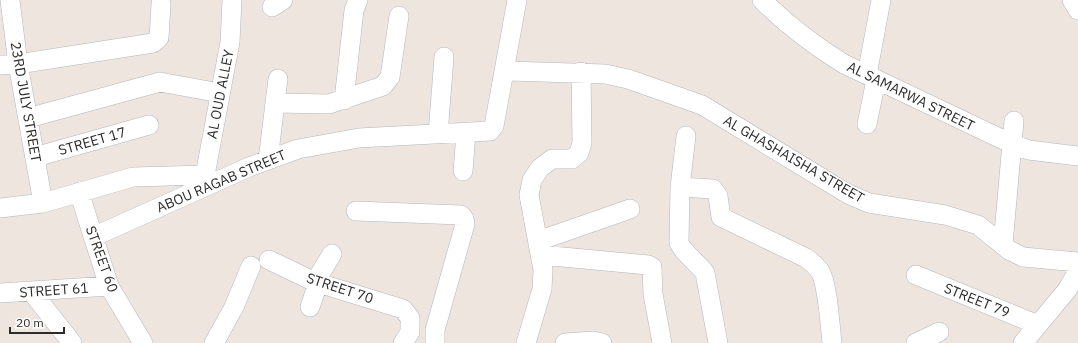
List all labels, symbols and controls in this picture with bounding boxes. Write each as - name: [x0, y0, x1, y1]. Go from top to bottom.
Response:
- street label: 23RD JULY STREET: [7, 40, 45, 164]
- street label: AL OUD ALLEY: [203, 47, 238, 140]
- street label: AL SAMARWA STREET: [844, 57, 978, 135]
- street label: AL GHASHAISHA STREET: [720, 111, 868, 207]
- street label: STREET 17: [56, 123, 128, 159]
- street label: ABOU RAGAB STREET: [154, 146, 288, 216]
- street label: STREET 60: [82, 223, 122, 295]
- street label: STREET 70: [304, 269, 376, 307]
- street label: STREET 61: [19, 279, 89, 301]
- street label: STREET 79: [941, 279, 1013, 321]
- scale bar: [10, 309, 64, 335]
- text: 20 m: [16, 315, 44, 330]

